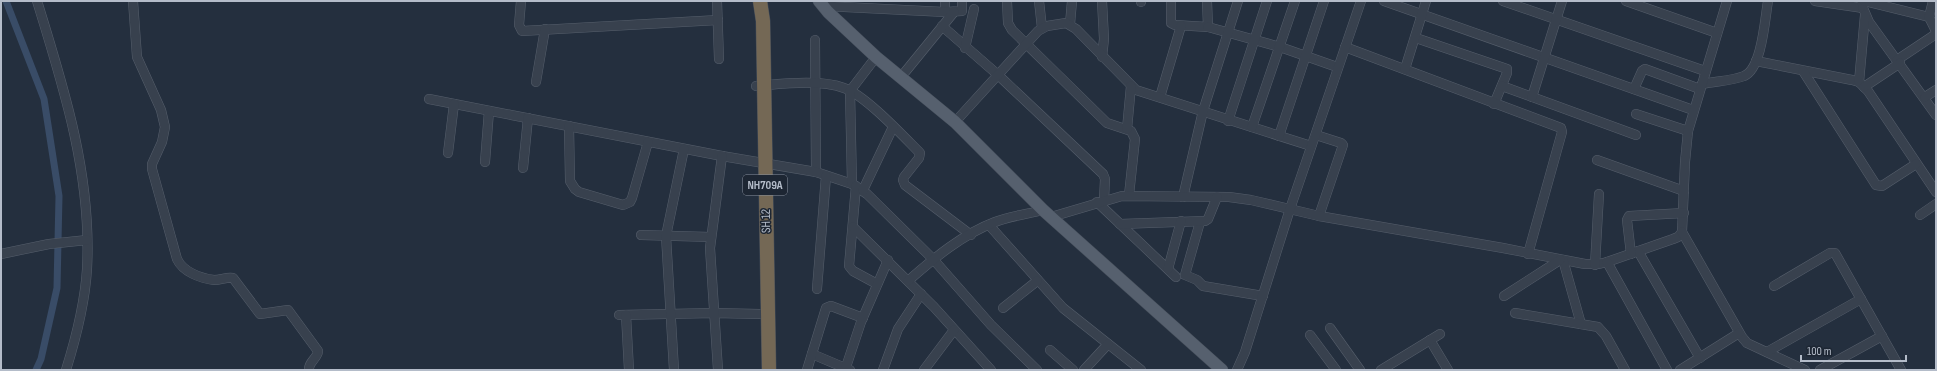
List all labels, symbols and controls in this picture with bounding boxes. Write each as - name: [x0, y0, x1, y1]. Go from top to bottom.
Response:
- road number: NH709A: [743, 175, 787, 195]
- street label: SH 12: [758, 209, 774, 233]
- scale bar: [1801, 337, 1906, 363]
- text: 100 m: [1807, 344, 1832, 359]

